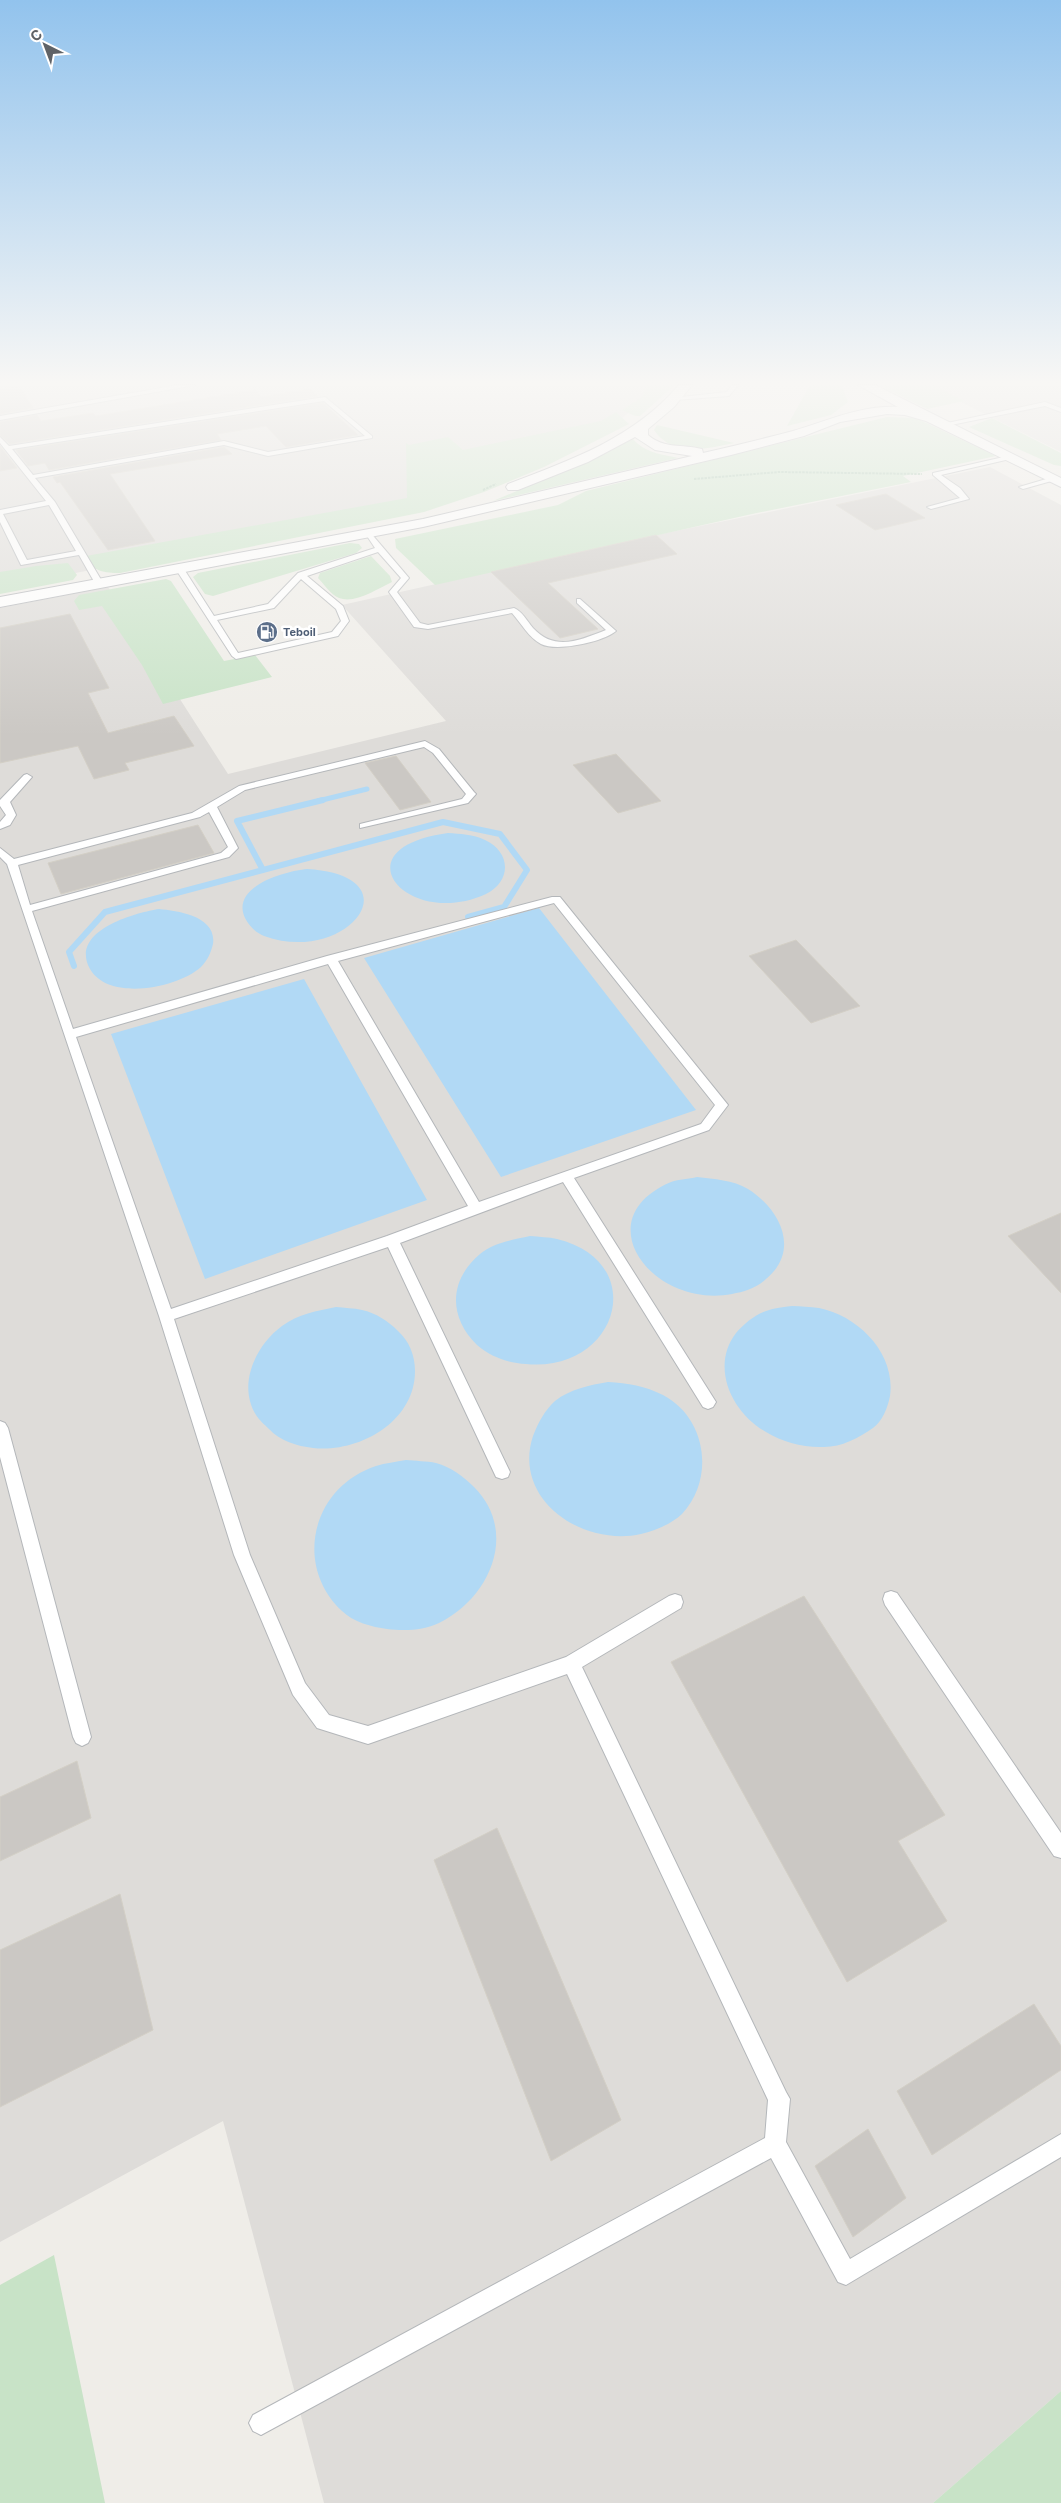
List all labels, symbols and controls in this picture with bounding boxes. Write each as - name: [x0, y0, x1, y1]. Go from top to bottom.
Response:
- north arrow: [20, 20, 70, 70]
- text: С: [26, 25, 46, 45]
- fuel station icon: Teboil: [255, 620, 279, 644]
- place label: Teboil: [283, 625, 316, 639]

